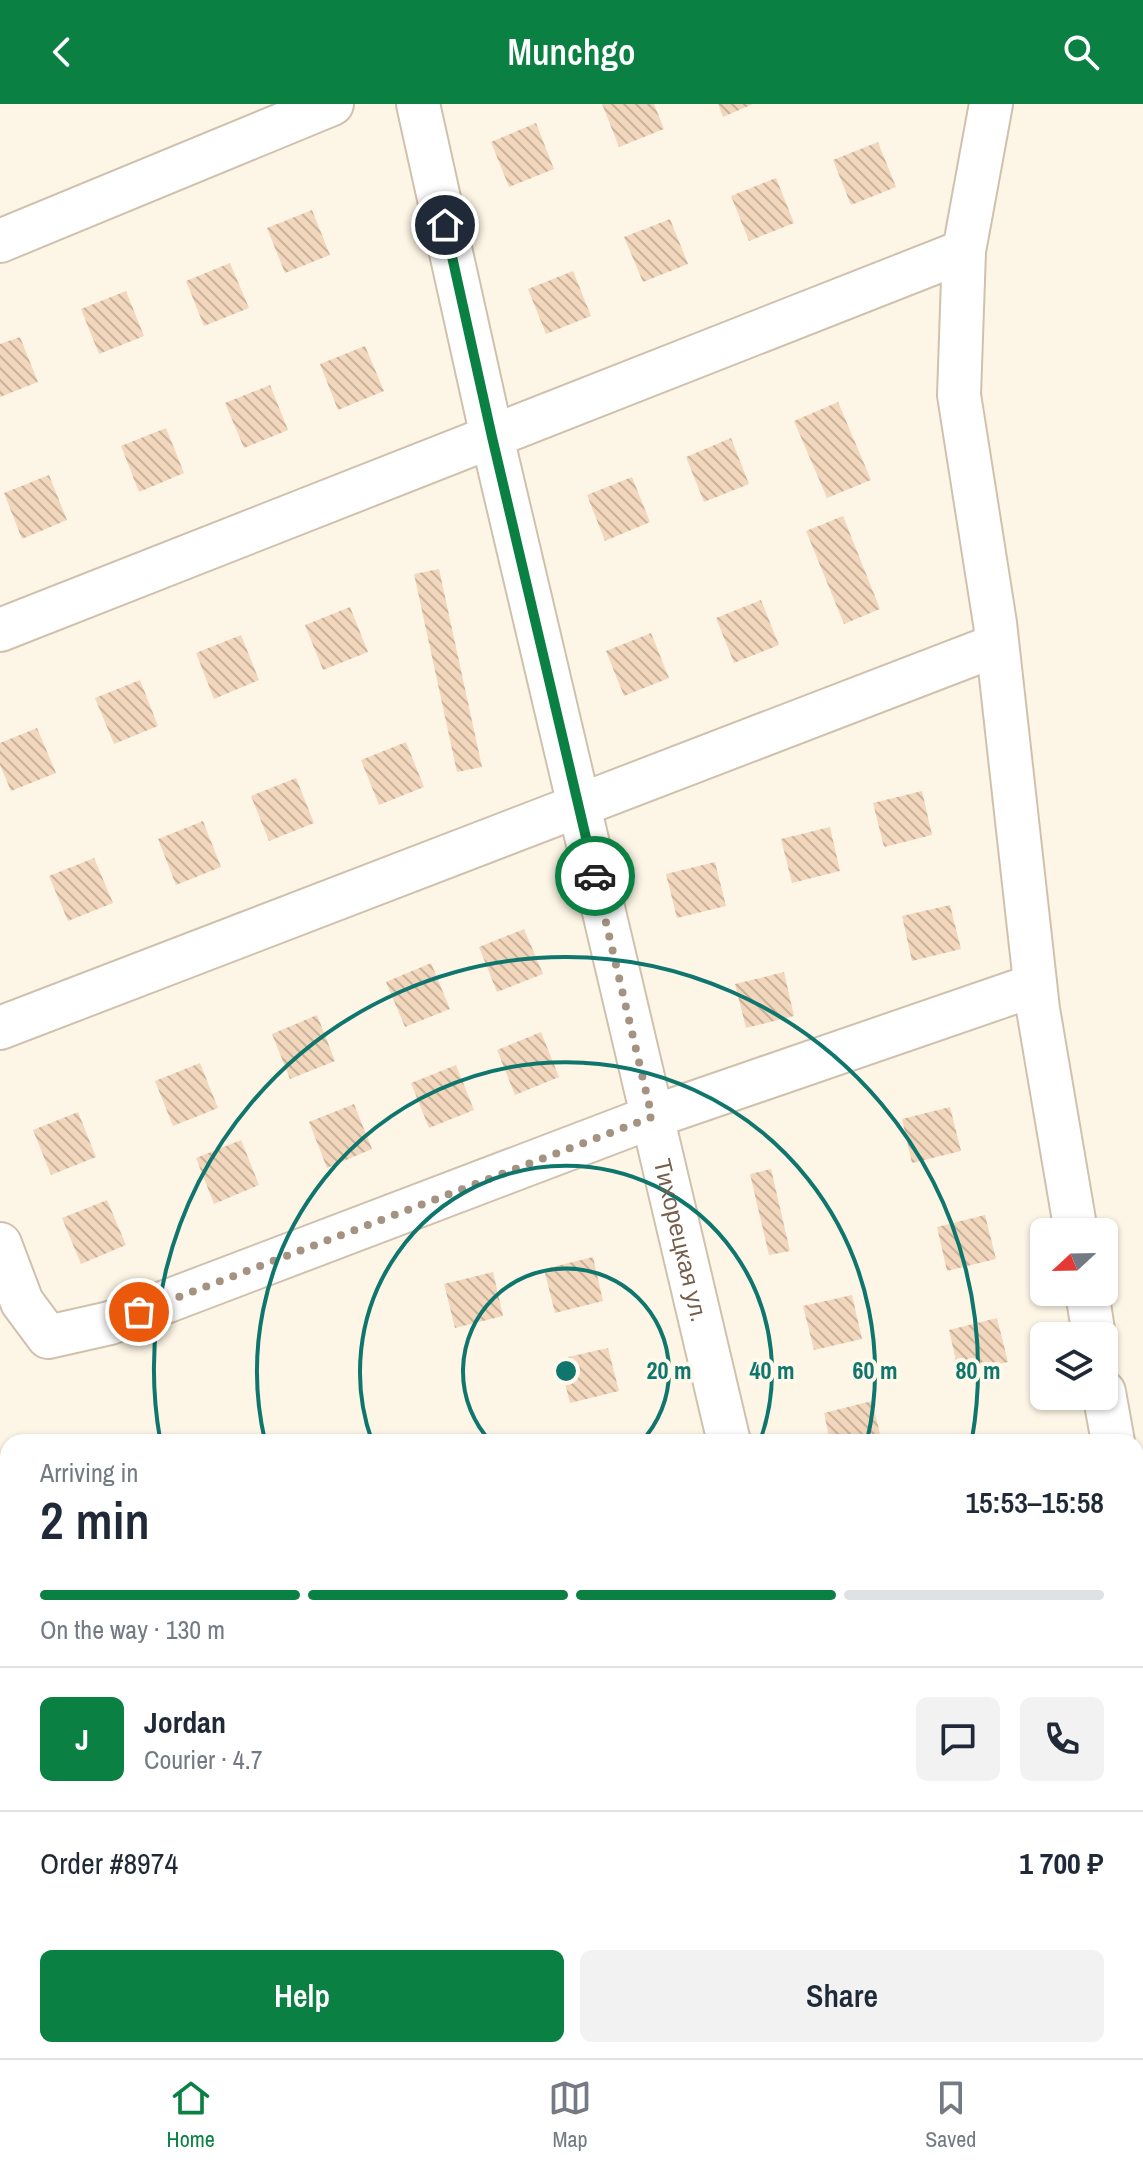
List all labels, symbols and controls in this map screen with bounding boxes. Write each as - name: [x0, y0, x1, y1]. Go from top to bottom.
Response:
- text: Munchgo: [508, 28, 635, 76]
- icon: back: [40, 30, 84, 74]
- icon: search: [1059, 30, 1103, 74]
- pin: [411, 191, 479, 259]
- icon: home: [423, 203, 467, 247]
- courier: [555, 836, 635, 916]
- icon: car: [573, 854, 617, 898]
- street label: Тихорецкая ул.: [647, 1155, 716, 1325]
- north arrow: [1030, 1218, 1118, 1306]
- map controls: [1030, 1218, 1118, 1410]
- pin: [105, 1278, 173, 1346]
- icon: bag: [117, 1290, 161, 1334]
- button: layers: [1030, 1322, 1118, 1410]
- text: 20 m: [647, 1354, 691, 1386]
- text: 40 m: [750, 1354, 794, 1386]
- text: 60 m: [853, 1354, 897, 1386]
- text: 80 m: [956, 1354, 1000, 1386]
- centre of rings: [552, 1357, 580, 1385]
- text: Arriving in: [40, 1455, 138, 1490]
- text: 15:53–15:58: [965, 1482, 1104, 1522]
- text: 2 min: [40, 1485, 150, 1555]
- text: On the way · 130 m: [40, 1612, 225, 1647]
- button: chat: [916, 1697, 1000, 1781]
- button: phone: [1020, 1697, 1104, 1781]
- text: Jordan: [144, 1702, 226, 1742]
- text: J: [75, 1719, 89, 1759]
- text: Courier · 4.7: [144, 1742, 263, 1777]
- text: Order #8974: [40, 1843, 178, 1883]
- text: 1 700 ₽: [1019, 1843, 1104, 1883]
- button: Help: [40, 1950, 564, 2042]
- button: Share: [580, 1950, 1104, 2042]
- tab: Home: [167, 2076, 215, 2154]
- tab: Map: [548, 2076, 592, 2154]
- tab: Saved: [925, 2076, 976, 2154]

